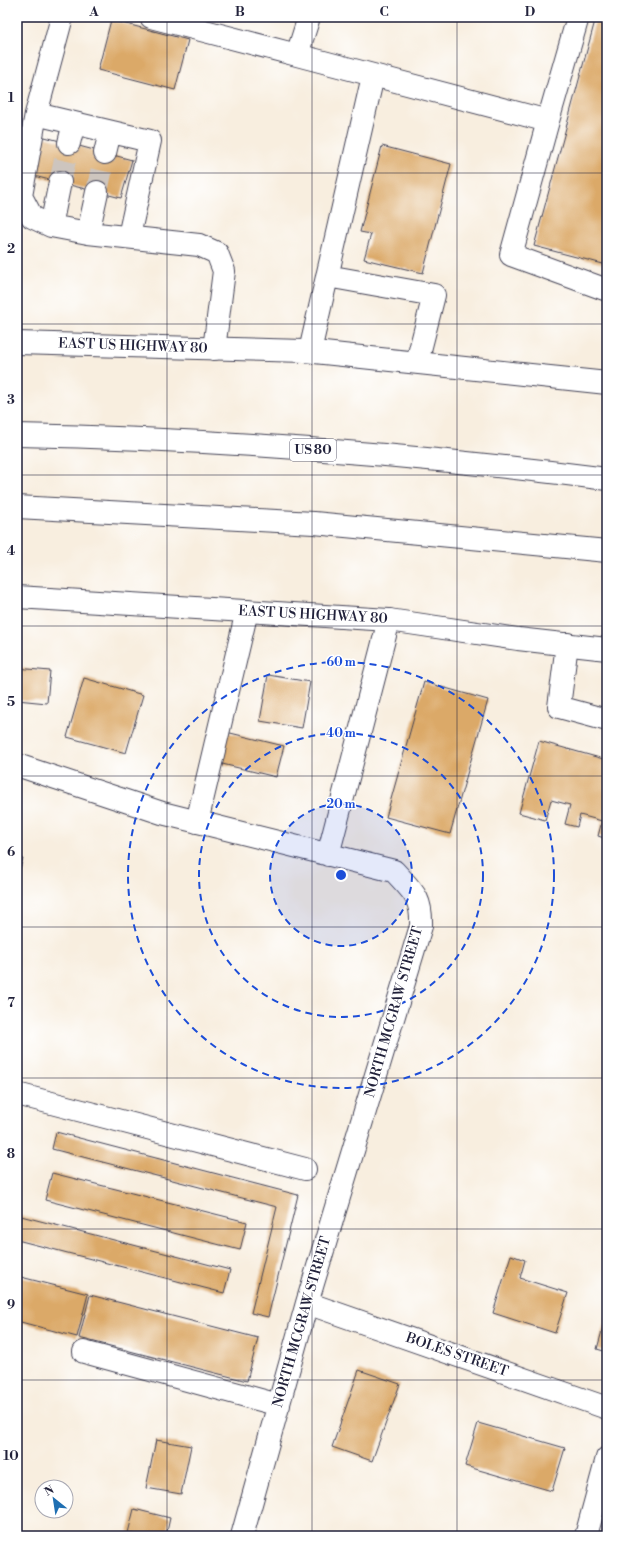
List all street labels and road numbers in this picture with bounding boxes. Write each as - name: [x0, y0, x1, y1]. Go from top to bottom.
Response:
- street label: EAST US HIGHWAY 80: [58, 334, 208, 358]
- road number: US 80: [290, 439, 336, 461]
- street label: EAST US HIGHWAY 80: [238, 602, 388, 628]
- street label: NORTH MCGRAW STREET: [361, 924, 427, 1100]
- street label: NORTH MCGRAW STREET: [269, 1234, 335, 1410]
- street label: BOLES STREET: [403, 1329, 511, 1381]

